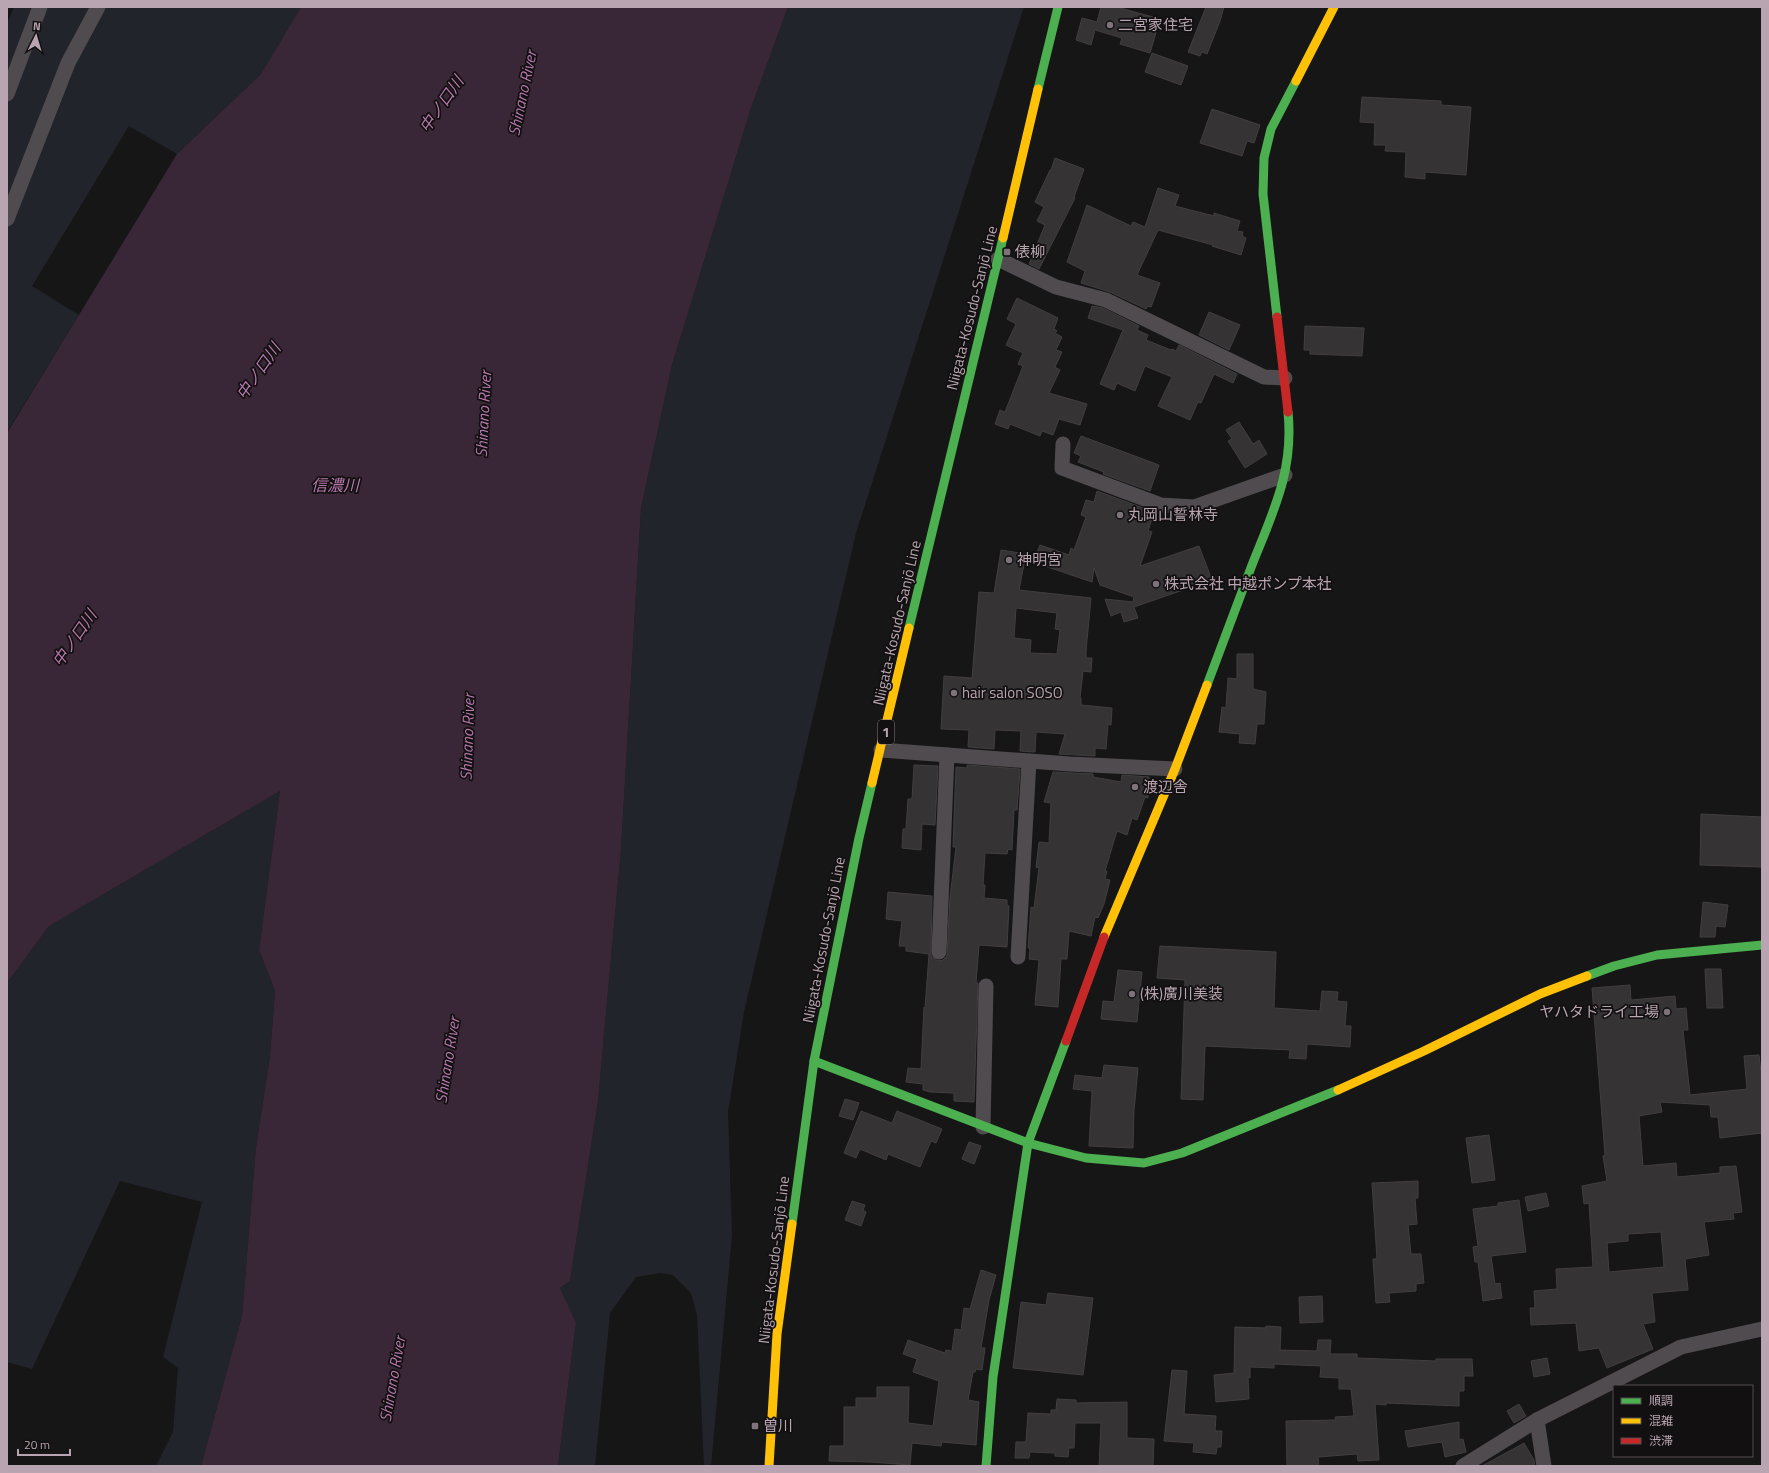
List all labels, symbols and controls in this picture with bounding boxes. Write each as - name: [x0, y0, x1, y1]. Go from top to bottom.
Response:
- place label: 二宮家住宅: [1118, 13, 1193, 36]
- north arrow: [16, 16, 56, 56]
- text: N: [32, 18, 41, 34]
- marker: 二宮家住宅: [1105, 20, 1115, 30]
- water label: Shinano River: [501, 46, 543, 138]
- water label: 中ノ口川: [413, 69, 470, 137]
- street label: Niigata-Kosudo-Sanjō Line: [940, 223, 1003, 393]
- place label: 俵柳: [1015, 240, 1045, 263]
- marker: 俵柳: [1002, 247, 1012, 257]
- water label: 中ノ口川: [230, 336, 287, 404]
- water label: Shinano River: [469, 368, 497, 458]
- water label: 信濃川: [311, 473, 361, 497]
- place label: 丸岡山誓林寺: [1128, 503, 1218, 526]
- marker: 丸岡山誓林寺: [1115, 510, 1125, 520]
- street label: Niigata-Kosudo-Sanjō Line: [866, 538, 927, 708]
- place label: 神明宮: [1017, 548, 1062, 571]
- marker: 神明宮: [1004, 555, 1014, 565]
- place label: 株式会社 中越ポンプ本社: [1164, 572, 1332, 595]
- marker: 株式会社 中越ポンプ本社: [1151, 579, 1161, 589]
- water label: 中ノ口川: [46, 603, 103, 671]
- place label: hair salon SOSO: [962, 681, 1063, 704]
- marker: hair salon SOSO: [949, 688, 959, 698]
- water label: Shinano River: [453, 691, 481, 781]
- road number: 1: [878, 720, 894, 744]
- place label: 渡辺舎: [1143, 775, 1188, 798]
- marker: 渡辺舎: [1130, 782, 1140, 792]
- street label: Niigata-Kosudo-Sanjō Line: [796, 855, 851, 1025]
- place label: (株)廣川美装: [1140, 982, 1223, 1005]
- marker: (株)廣川美装: [1127, 989, 1137, 999]
- place label: ヤハタドライ工場: [1539, 1000, 1659, 1023]
- marker: ヤハタドライ工場: [1662, 1007, 1672, 1017]
- water label: Shinano River: [428, 1014, 466, 1105]
- street label: Niigata-Kosudo-Sanjō Line: [752, 1175, 795, 1345]
- water label: Shinano River: [373, 1332, 412, 1424]
- legend: [1613, 1385, 1753, 1457]
- text: 順調: [1649, 1391, 1673, 1410]
- text: 混雑: [1649, 1411, 1673, 1430]
- place label: 曽川: [763, 1414, 793, 1437]
- marker: 曽川: [750, 1421, 760, 1431]
- scale bar: [18, 1431, 70, 1457]
- text: 渋滞: [1649, 1431, 1673, 1450]
- text: 20 m: [24, 1435, 50, 1454]

